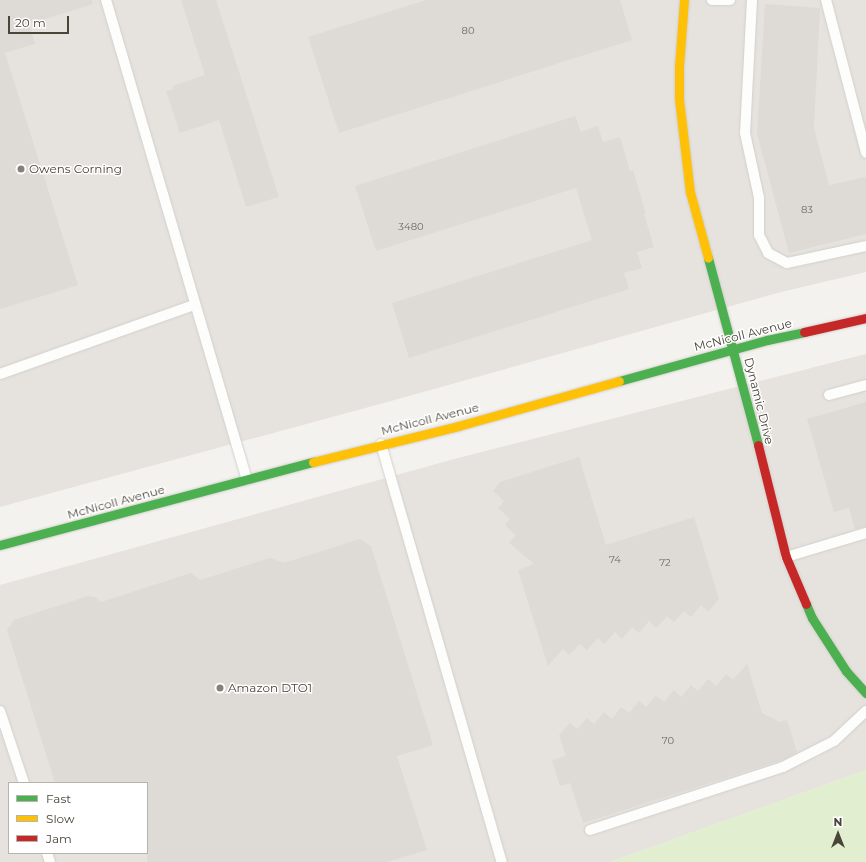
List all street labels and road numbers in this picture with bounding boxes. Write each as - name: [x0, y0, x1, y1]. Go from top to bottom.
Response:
- street label: McNicoll Avenue: [693, 316, 793, 354]
- street label: Dynamic Drive: [741, 356, 777, 446]
- street label: McNicoll Avenue: [380, 400, 480, 438]
- street label: McNicoll Avenue: [66, 482, 166, 522]

